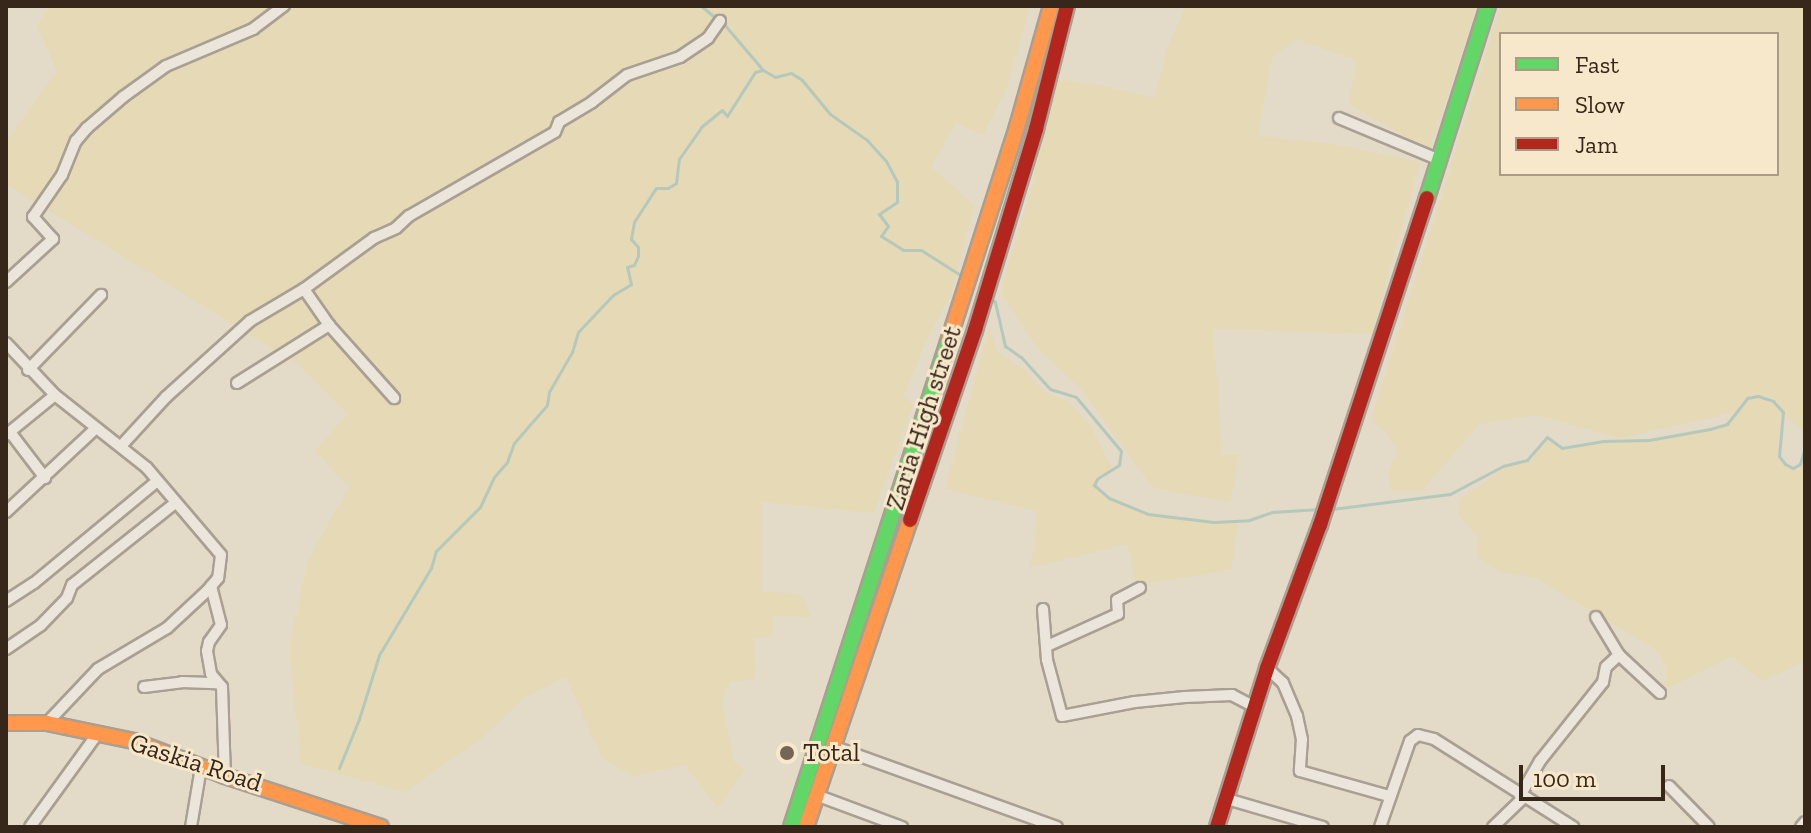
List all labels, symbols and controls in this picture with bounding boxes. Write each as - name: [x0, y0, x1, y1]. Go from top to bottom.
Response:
- legend: [1499, 32, 1779, 176]
- text: Fast: [1575, 50, 1619, 79]
- text: Slow: [1575, 90, 1625, 119]
- text: Jam: [1575, 130, 1618, 159]
- street label: Zaria High street: [880, 322, 968, 514]
- street label: Gaskia Road: [126, 727, 266, 799]
- place label: Total: [803, 737, 860, 769]
- marker: Total: [778, 744, 796, 762]
- scale bar: [1523, 749, 1669, 799]
- text: 100 m: [1533, 764, 1596, 793]

